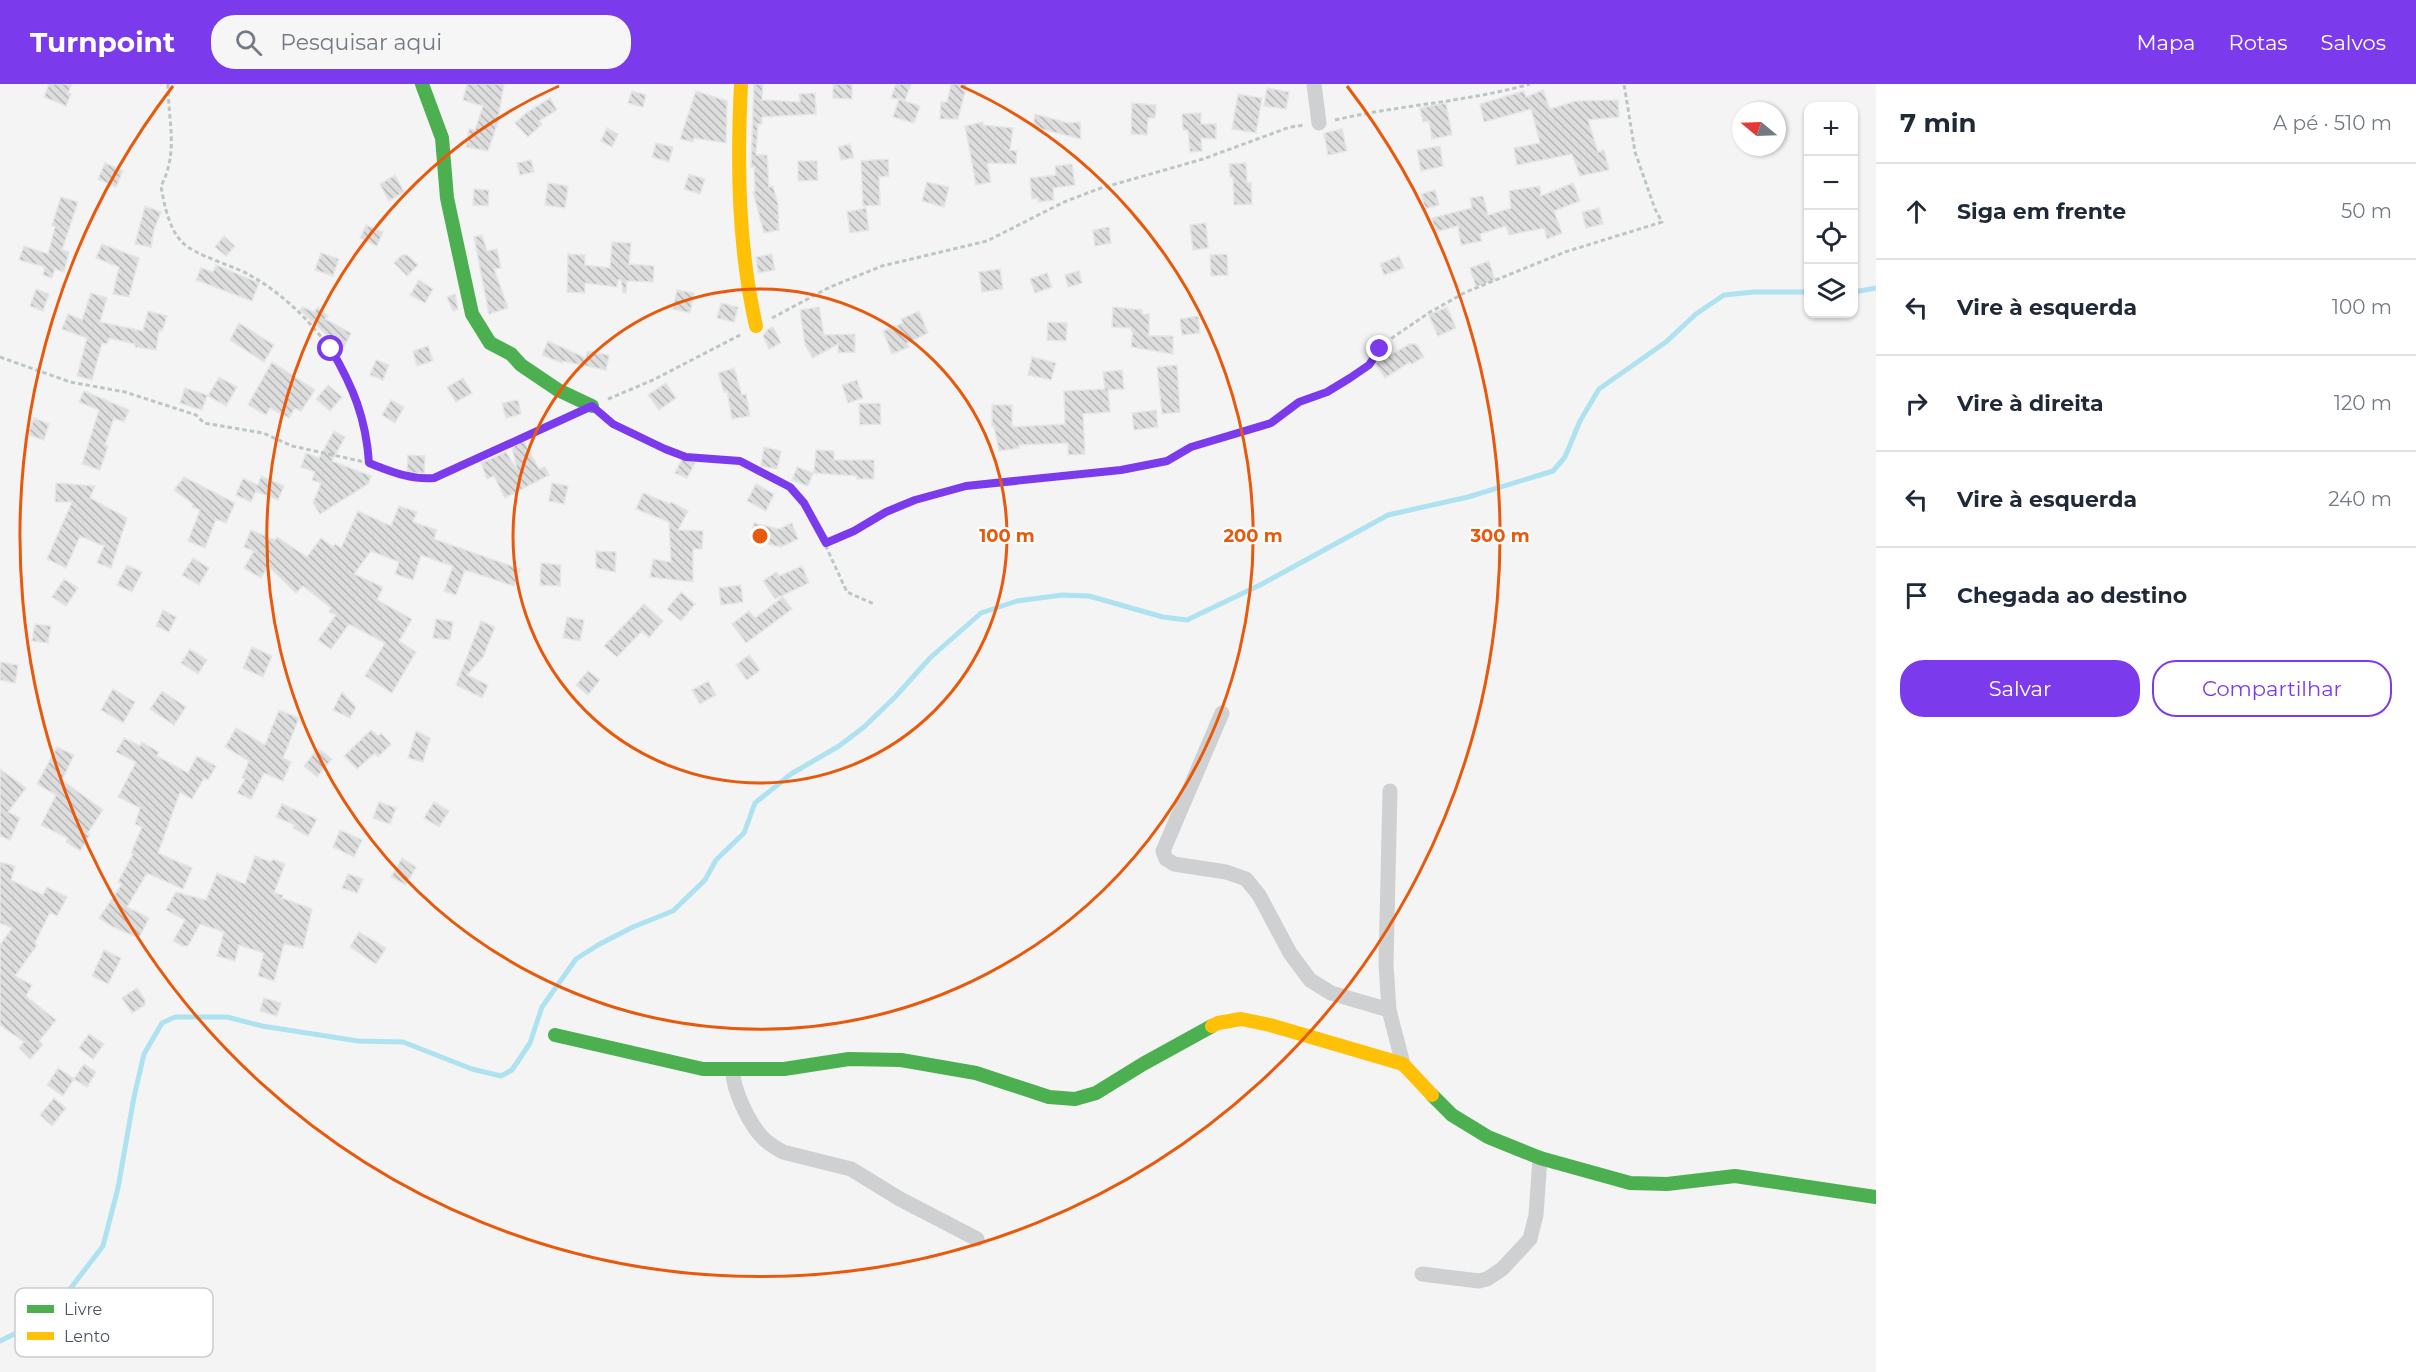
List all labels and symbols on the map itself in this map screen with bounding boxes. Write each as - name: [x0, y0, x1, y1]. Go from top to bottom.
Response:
- north arrow: [1732, 102, 1786, 156]
- route start: [317, 335, 343, 361]
- route end: [1366, 335, 1392, 361]
- text: 100 m: [979, 525, 1035, 547]
- text: 200 m: [1223, 525, 1283, 547]
- text: 300 m: [1469, 525, 1530, 547]
- centre of rings: [750, 526, 770, 546]
- legend: [15, 1288, 213, 1357]
- text: Livre: [64, 1300, 102, 1319]
- text: Lento: [64, 1327, 110, 1346]

